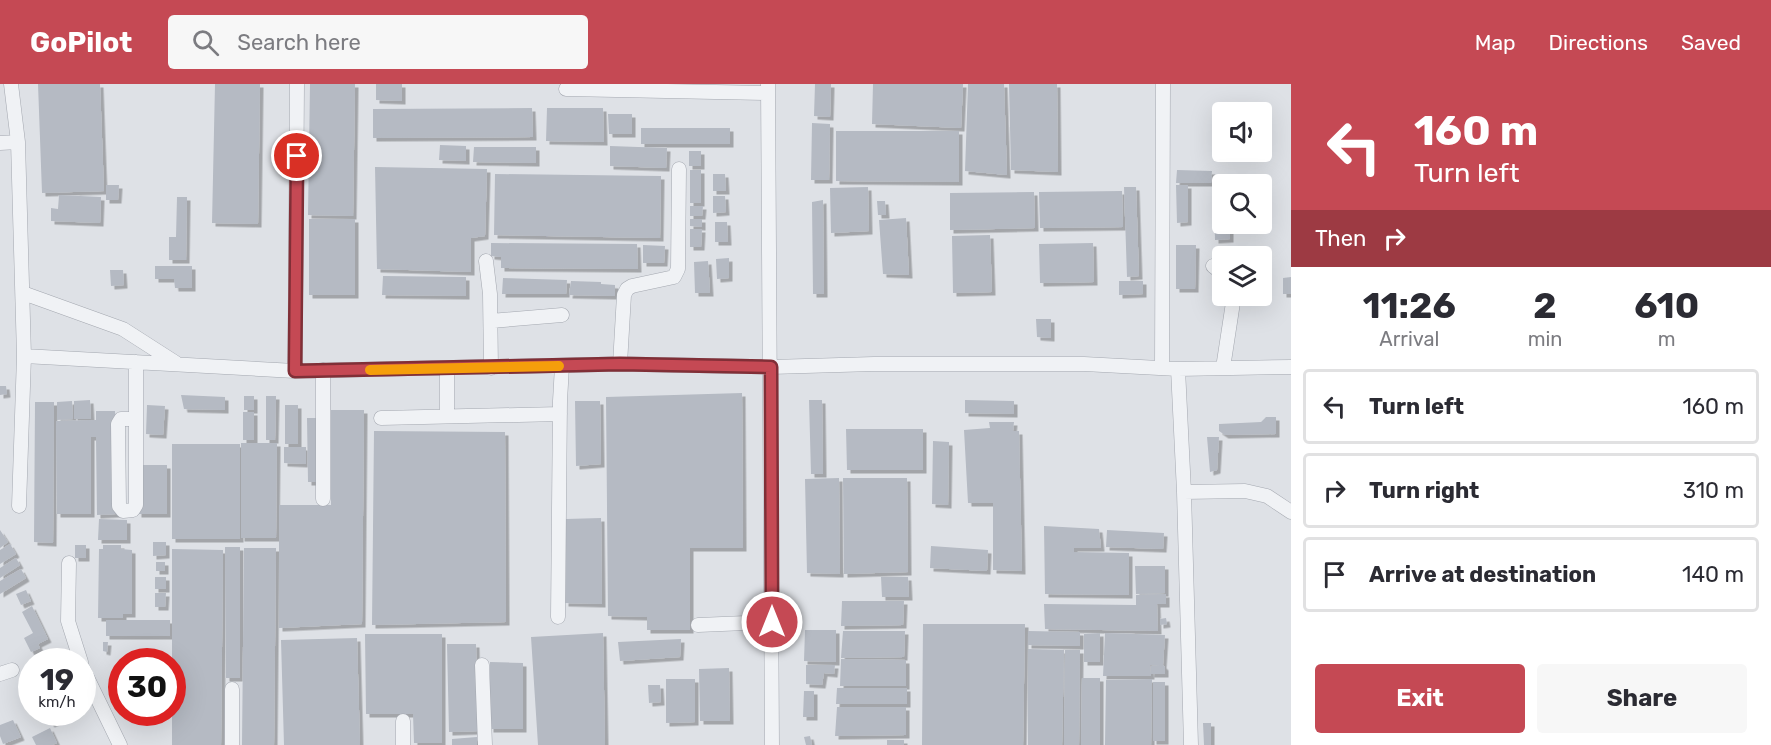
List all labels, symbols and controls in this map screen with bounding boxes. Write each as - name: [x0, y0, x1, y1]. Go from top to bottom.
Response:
- search box: [168, 15, 588, 69]
- text: GoPilot: [30, 26, 132, 59]
- icon: search: [189, 26, 222, 59]
- text: Search here: [237, 29, 361, 56]
- text: Map: [1475, 30, 1516, 55]
- text: Directions: [1549, 30, 1648, 55]
- text: Saved: [1681, 30, 1741, 55]
- map controls: [1212, 102, 1272, 306]
- button: sound: [1212, 102, 1272, 162]
- text: 160 m: [1414, 106, 1538, 156]
- icon: left: [1315, 108, 1393, 186]
- pin: [271, 130, 322, 181]
- icon: arrive: [280, 139, 313, 172]
- text: Turn left: [1414, 157, 1519, 189]
- button: search: [1212, 174, 1272, 234]
- icon: right: [1378, 222, 1411, 255]
- text: Then: [1315, 225, 1366, 252]
- button: layers: [1212, 246, 1272, 306]
- text: 11:26: [1363, 284, 1456, 327]
- text: 2: [1533, 284, 1557, 327]
- text: 610: [1634, 284, 1699, 327]
- text: Arrival: [1379, 327, 1439, 351]
- text: min: [1528, 327, 1562, 351]
- text: m: [1658, 327, 1676, 351]
- icon: left: [1318, 390, 1351, 423]
- text: Turn left: [1369, 393, 1464, 420]
- text: 160 m: [1682, 393, 1744, 420]
- icon: right: [1318, 474, 1351, 507]
- text: Turn right: [1369, 477, 1479, 504]
- text: 310 m: [1683, 477, 1744, 504]
- icon: arrive: [1318, 558, 1351, 591]
- text: Arrive at destination: [1369, 561, 1596, 588]
- text: 140 m: [1682, 561, 1744, 588]
- position arrow: [740, 590, 804, 654]
- speed limit sign: 30: [108, 648, 186, 726]
- text: 19: [40, 662, 74, 698]
- button: Exit: [1315, 664, 1525, 733]
- button: Share: [1537, 664, 1747, 733]
- text: km/h: [38, 693, 76, 711]

